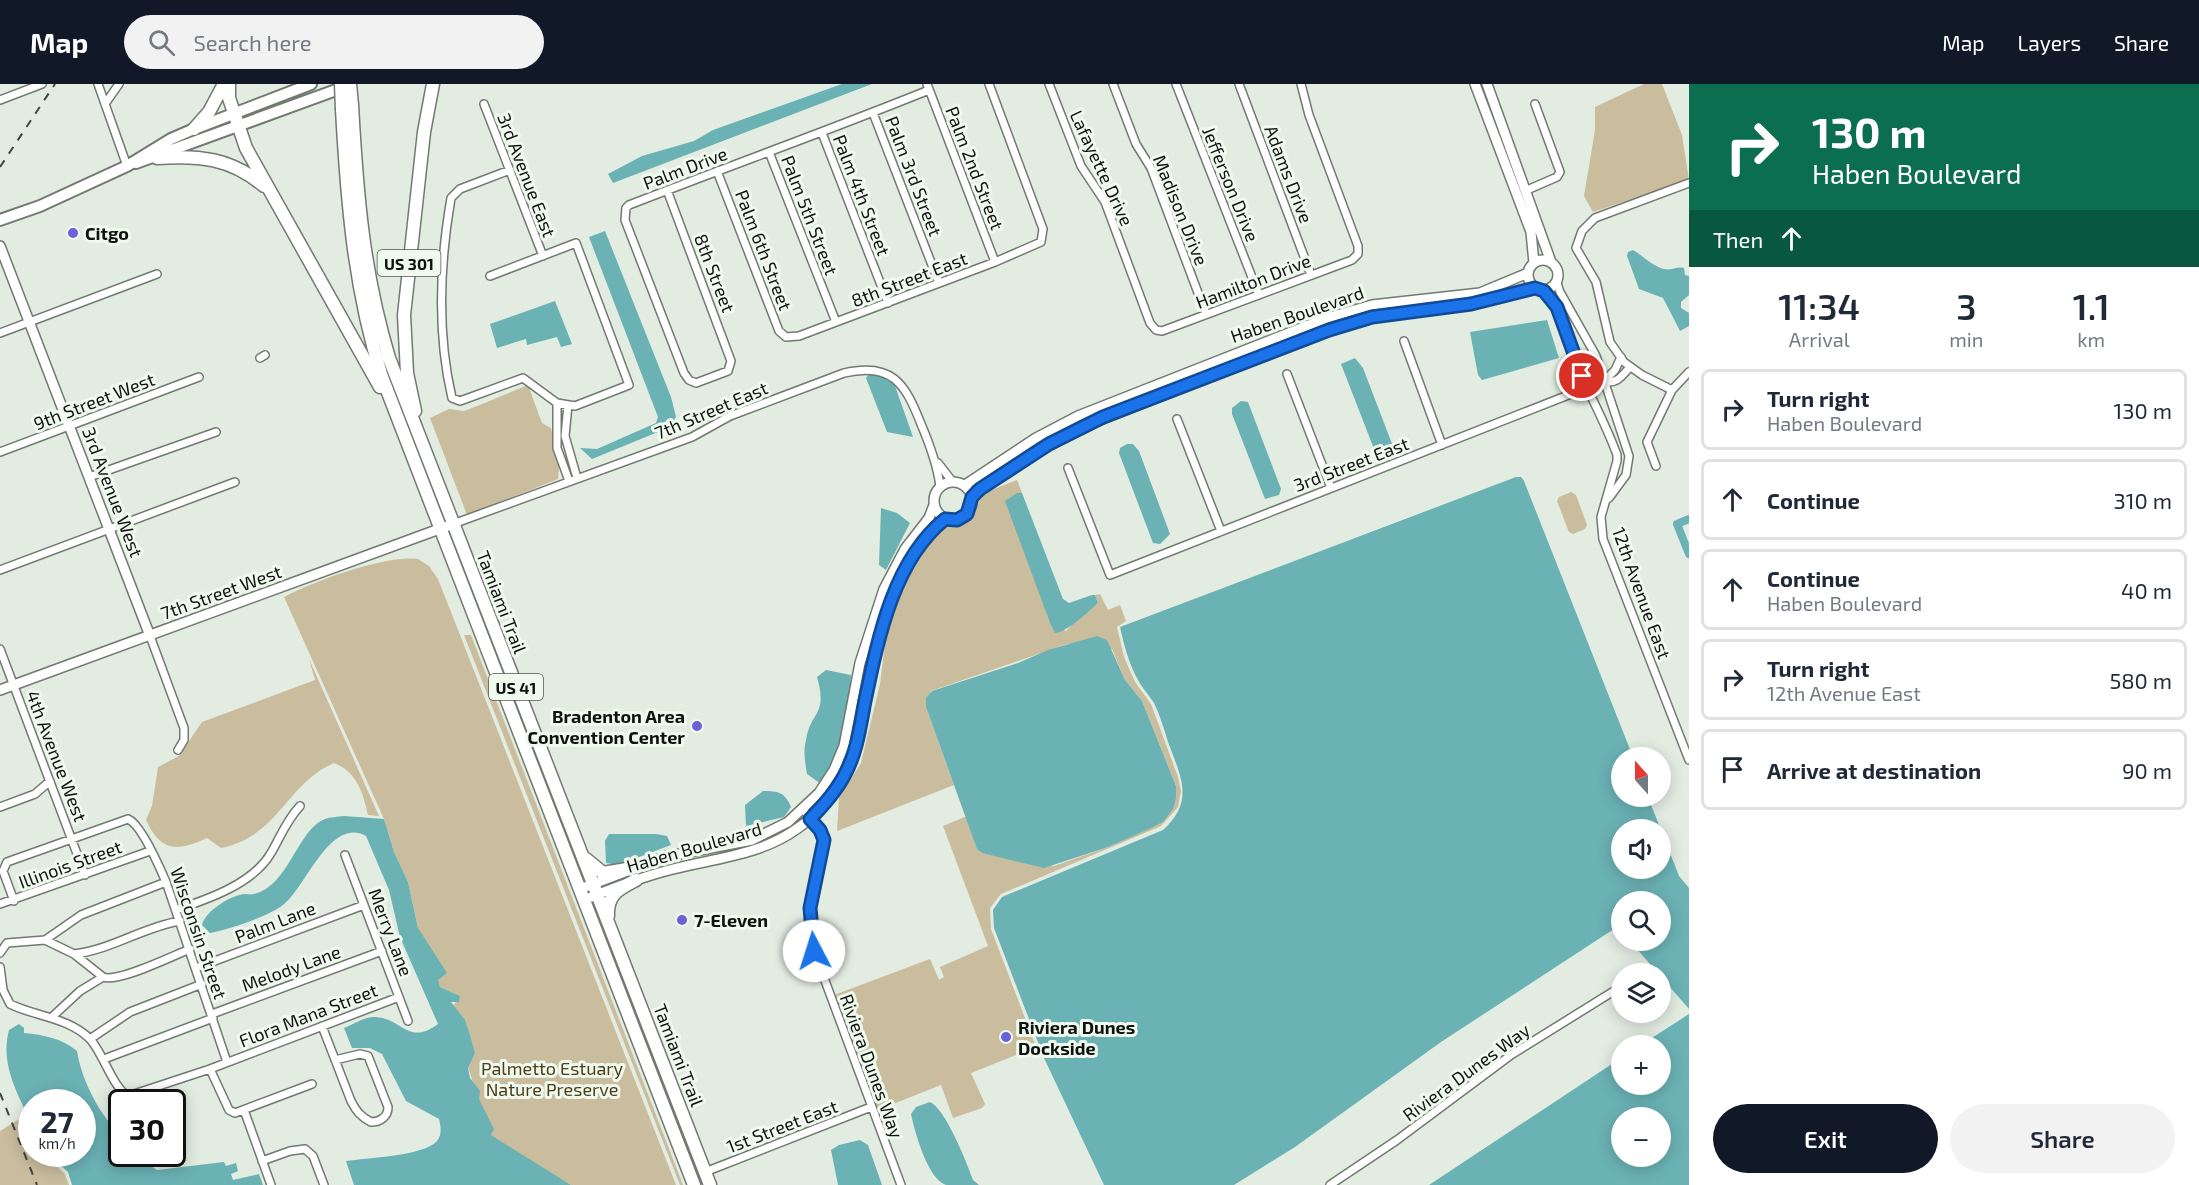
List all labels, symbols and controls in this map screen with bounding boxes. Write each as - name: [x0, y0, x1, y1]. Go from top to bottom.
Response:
- search box: [124, 15, 544, 69]
- text: Map: [30, 25, 88, 59]
- icon: search: [145, 26, 178, 59]
- text: Search here: [193, 29, 312, 55]
- text: Map: [1942, 30, 1984, 55]
- text: Layers: [2017, 30, 2081, 55]
- text: Share: [2114, 30, 2169, 55]
- street label: Palm 2nd Street: [941, 103, 1009, 233]
- text: 130 m: [1812, 106, 1927, 156]
- street label: Lafayette Drive: [1066, 107, 1138, 229]
- icon: right: [1713, 108, 1791, 186]
- street label: 3rd Avenue East: [493, 110, 561, 240]
- street label: Palm 3rd Street: [881, 113, 947, 239]
- street label: Adams Drive: [1260, 122, 1318, 226]
- street label: Jefferson Drive: [1198, 123, 1264, 245]
- street label: Palm 4th Street: [829, 131, 895, 259]
- street label: Palm Drive: [640, 142, 730, 194]
- street label: Palm 5th Street: [777, 152, 843, 278]
- street label: Madison Drive: [1149, 152, 1213, 268]
- text: Haben Boulevard: [1812, 157, 2021, 189]
- street label: Palm 6th Street: [731, 187, 797, 313]
- place label: Citgo: [85, 222, 129, 244]
- icon: ahead: [1775, 222, 1808, 255]
- marker: Citgo: [66, 226, 80, 240]
- text: Then: [1713, 226, 1763, 252]
- street label: 8th Street: [690, 231, 740, 315]
- street label: 8th Street East: [848, 247, 970, 311]
- street label: Hamilton Drive: [1192, 249, 1314, 313]
- road number: US 301: [378, 250, 440, 276]
- street label: Haben Boulevard: [1227, 281, 1367, 347]
- text: 11:34: [1778, 284, 1860, 327]
- text: 3: [1956, 284, 1976, 327]
- text: 1.1: [2073, 284, 2110, 327]
- text: Arrival: [1789, 327, 1850, 351]
- text: min: [1949, 327, 1983, 351]
- text: km: [2077, 327, 2105, 351]
- pin: [1556, 350, 1607, 401]
- icon: arrive: [1565, 359, 1598, 392]
- street label: 9th Street West: [30, 368, 158, 434]
- street label: 7th Street East: [651, 376, 771, 444]
- text: Turn right: [1767, 385, 1869, 411]
- icon: right: [1716, 393, 1749, 426]
- text: 130 m: [2114, 397, 2172, 423]
- text: Haben Boulevard: [1767, 411, 1922, 435]
- street label: 3rd Avenue West: [78, 424, 148, 560]
- street label: 3rd Street East: [1290, 432, 1412, 496]
- icon: ahead: [1716, 483, 1749, 516]
- text: Continue: [1767, 487, 1860, 513]
- text: 310 m: [2114, 487, 2172, 513]
- street label: 12th Avenue East: [1608, 524, 1676, 662]
- street label: Tamiami Trail: [472, 548, 532, 657]
- street label: 7th Street West: [158, 560, 284, 624]
- text: Continue: [1767, 565, 1860, 591]
- icon: ahead: [1716, 573, 1749, 606]
- text: 40 m: [2121, 577, 2172, 603]
- text: Haben Boulevard: [1767, 591, 1922, 615]
- text: Turn right: [1767, 655, 1869, 681]
- icon: right: [1716, 663, 1749, 696]
- text: 580 m: [2109, 667, 2172, 693]
- road number: US 41: [489, 674, 543, 700]
- text: 12th Avenue East: [1767, 681, 1921, 705]
- street label: 4th Avenue West: [22, 687, 92, 825]
- place label: Bradenton Area Convention Center: [528, 705, 685, 748]
- marker: Bradenton Area Convention Center: [690, 719, 704, 733]
- north arrow: [1611, 747, 1671, 807]
- map controls: [1611, 747, 1671, 1167]
- icon: arrive: [1716, 753, 1749, 786]
- text: Arrive at destination: [1767, 757, 1981, 783]
- text: 90 m: [2122, 757, 2172, 783]
- street label: Haben Boulevard: [624, 817, 764, 877]
- button: sound: [1611, 819, 1671, 879]
- street label: Illinois Street: [15, 835, 125, 893]
- street label: Wisconsin Street: [166, 864, 232, 1002]
- street label: Merry Lane: [364, 885, 418, 979]
- button: search: [1611, 891, 1671, 951]
- street label: Palm Lane: [231, 897, 319, 947]
- place label: 7-Eleven: [694, 909, 768, 931]
- marker: 7-Eleven: [675, 913, 689, 927]
- position arrow: [782, 919, 846, 983]
- street label: Melody Lane: [238, 940, 344, 996]
- button: layers: [1611, 963, 1671, 1023]
- street label: Flora Mana Street: [236, 978, 380, 1052]
- street label: Riviera Dunes Way: [836, 991, 908, 1142]
- street label: Tamiami Trail: [649, 1001, 709, 1110]
- place label: Riviera Dunes Dockside: [1018, 1016, 1135, 1059]
- street label: Riviera Dunes Way: [1398, 1018, 1534, 1126]
- marker: Riviera Dunes Dockside: [999, 1030, 1013, 1044]
- button: +: [1611, 1035, 1671, 1095]
- park label: Palmetto Estuary Nature Preserve: [481, 1057, 624, 1100]
- speed limit sign: 30: [108, 1089, 186, 1167]
- street label: 1st Street East: [723, 1095, 841, 1157]
- text: 27: [40, 1103, 74, 1139]
- button: Exit: [1713, 1104, 1938, 1173]
- button: Share: [1950, 1104, 2175, 1173]
- button: −: [1611, 1107, 1671, 1167]
- text: km/h: [38, 1134, 76, 1152]

